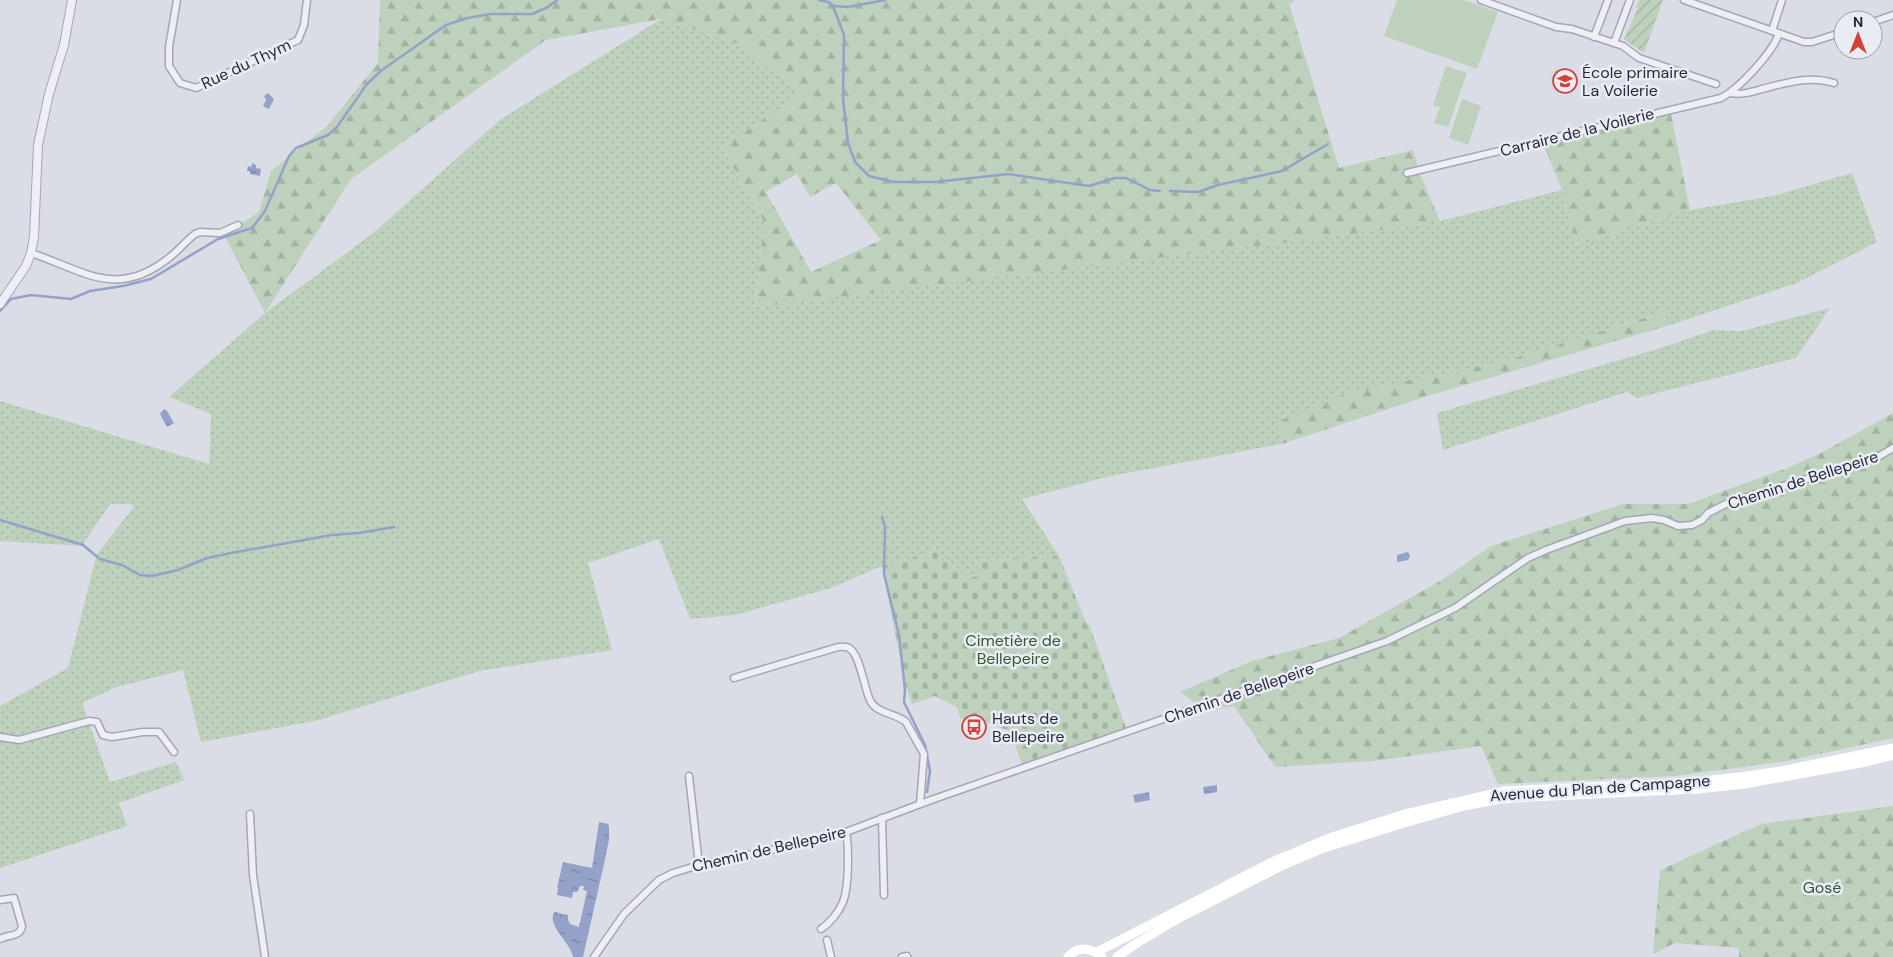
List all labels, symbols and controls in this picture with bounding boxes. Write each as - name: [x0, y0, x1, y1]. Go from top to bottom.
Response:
- north arrow: [1833, 10, 1883, 60]
- text: N: [1853, 13, 1863, 31]
- street label: Rue du Thym: [198, 34, 294, 94]
- place label: École primaire La Voilerie: [1582, 62, 1688, 101]
- school or university icon: École primaire La Voilerie: [1552, 68, 1578, 94]
- street label: Carraire de la Voilerie: [1498, 103, 1656, 161]
- street label: Chemin de Bellepeire: [1725, 446, 1881, 514]
- park label: Cimetière de Bellepeire: [965, 630, 1061, 669]
- street label: Chemin de Bellepeire: [1161, 657, 1317, 729]
- place label: Hauts de Bellepeire: [992, 708, 1065, 747]
- bus stop icon: Hauts de Bellepeire: [961, 714, 987, 740]
- street label: Avenue du Plan de Campagne: [1489, 770, 1711, 806]
- street label: Chemin de Bellepeire: [690, 821, 848, 877]
- park label: Gosé: [1803, 877, 1841, 898]

